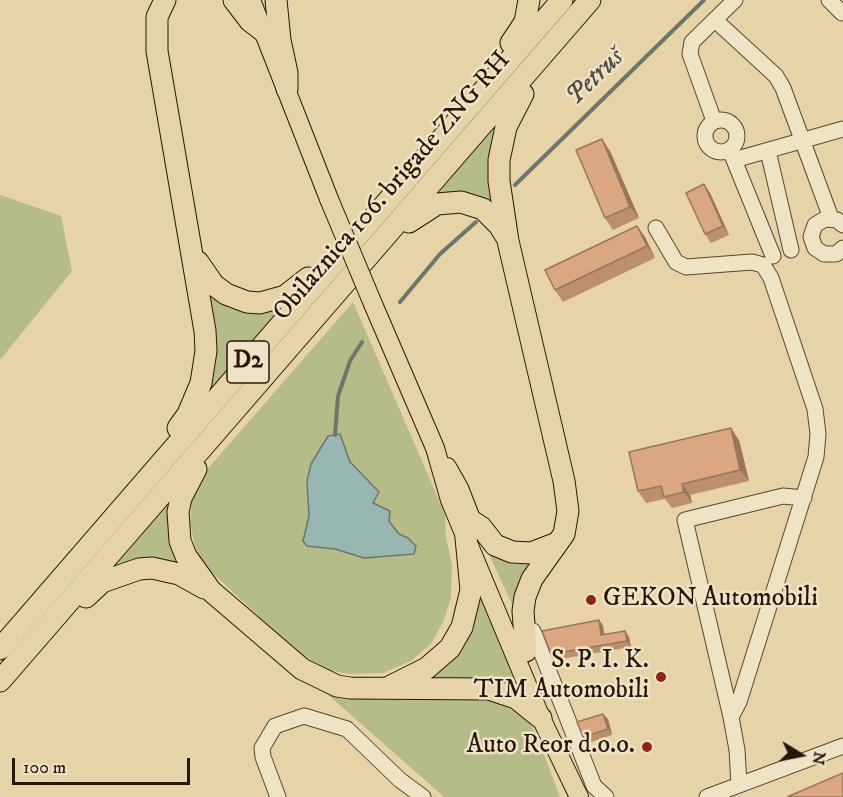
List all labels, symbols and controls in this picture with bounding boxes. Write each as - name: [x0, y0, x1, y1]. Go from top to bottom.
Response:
- water label: Petruš: [560, 43, 632, 113]
- street label: Obilaznica 106. brigade ZNG RH: [268, 46, 518, 328]
- road number: D2: [227, 341, 269, 383]
- place label: GEKON Automobili: [603, 584, 818, 616]
- marker: GEKON Automobili: [584, 593, 598, 607]
- place label: S. P. I. K. TIM Automobili: [474, 646, 649, 708]
- marker: S. P. I. K. TIM Automobili: [654, 670, 668, 684]
- north arrow: [771, 725, 831, 785]
- place label: Auto Reor d.o.o.: [467, 731, 635, 763]
- marker: Auto Reor d.o.o.: [640, 740, 654, 754]
- scale bar: [15, 746, 194, 784]
- text: N: [808, 750, 830, 766]
- text: 100 m: [23, 757, 66, 779]

